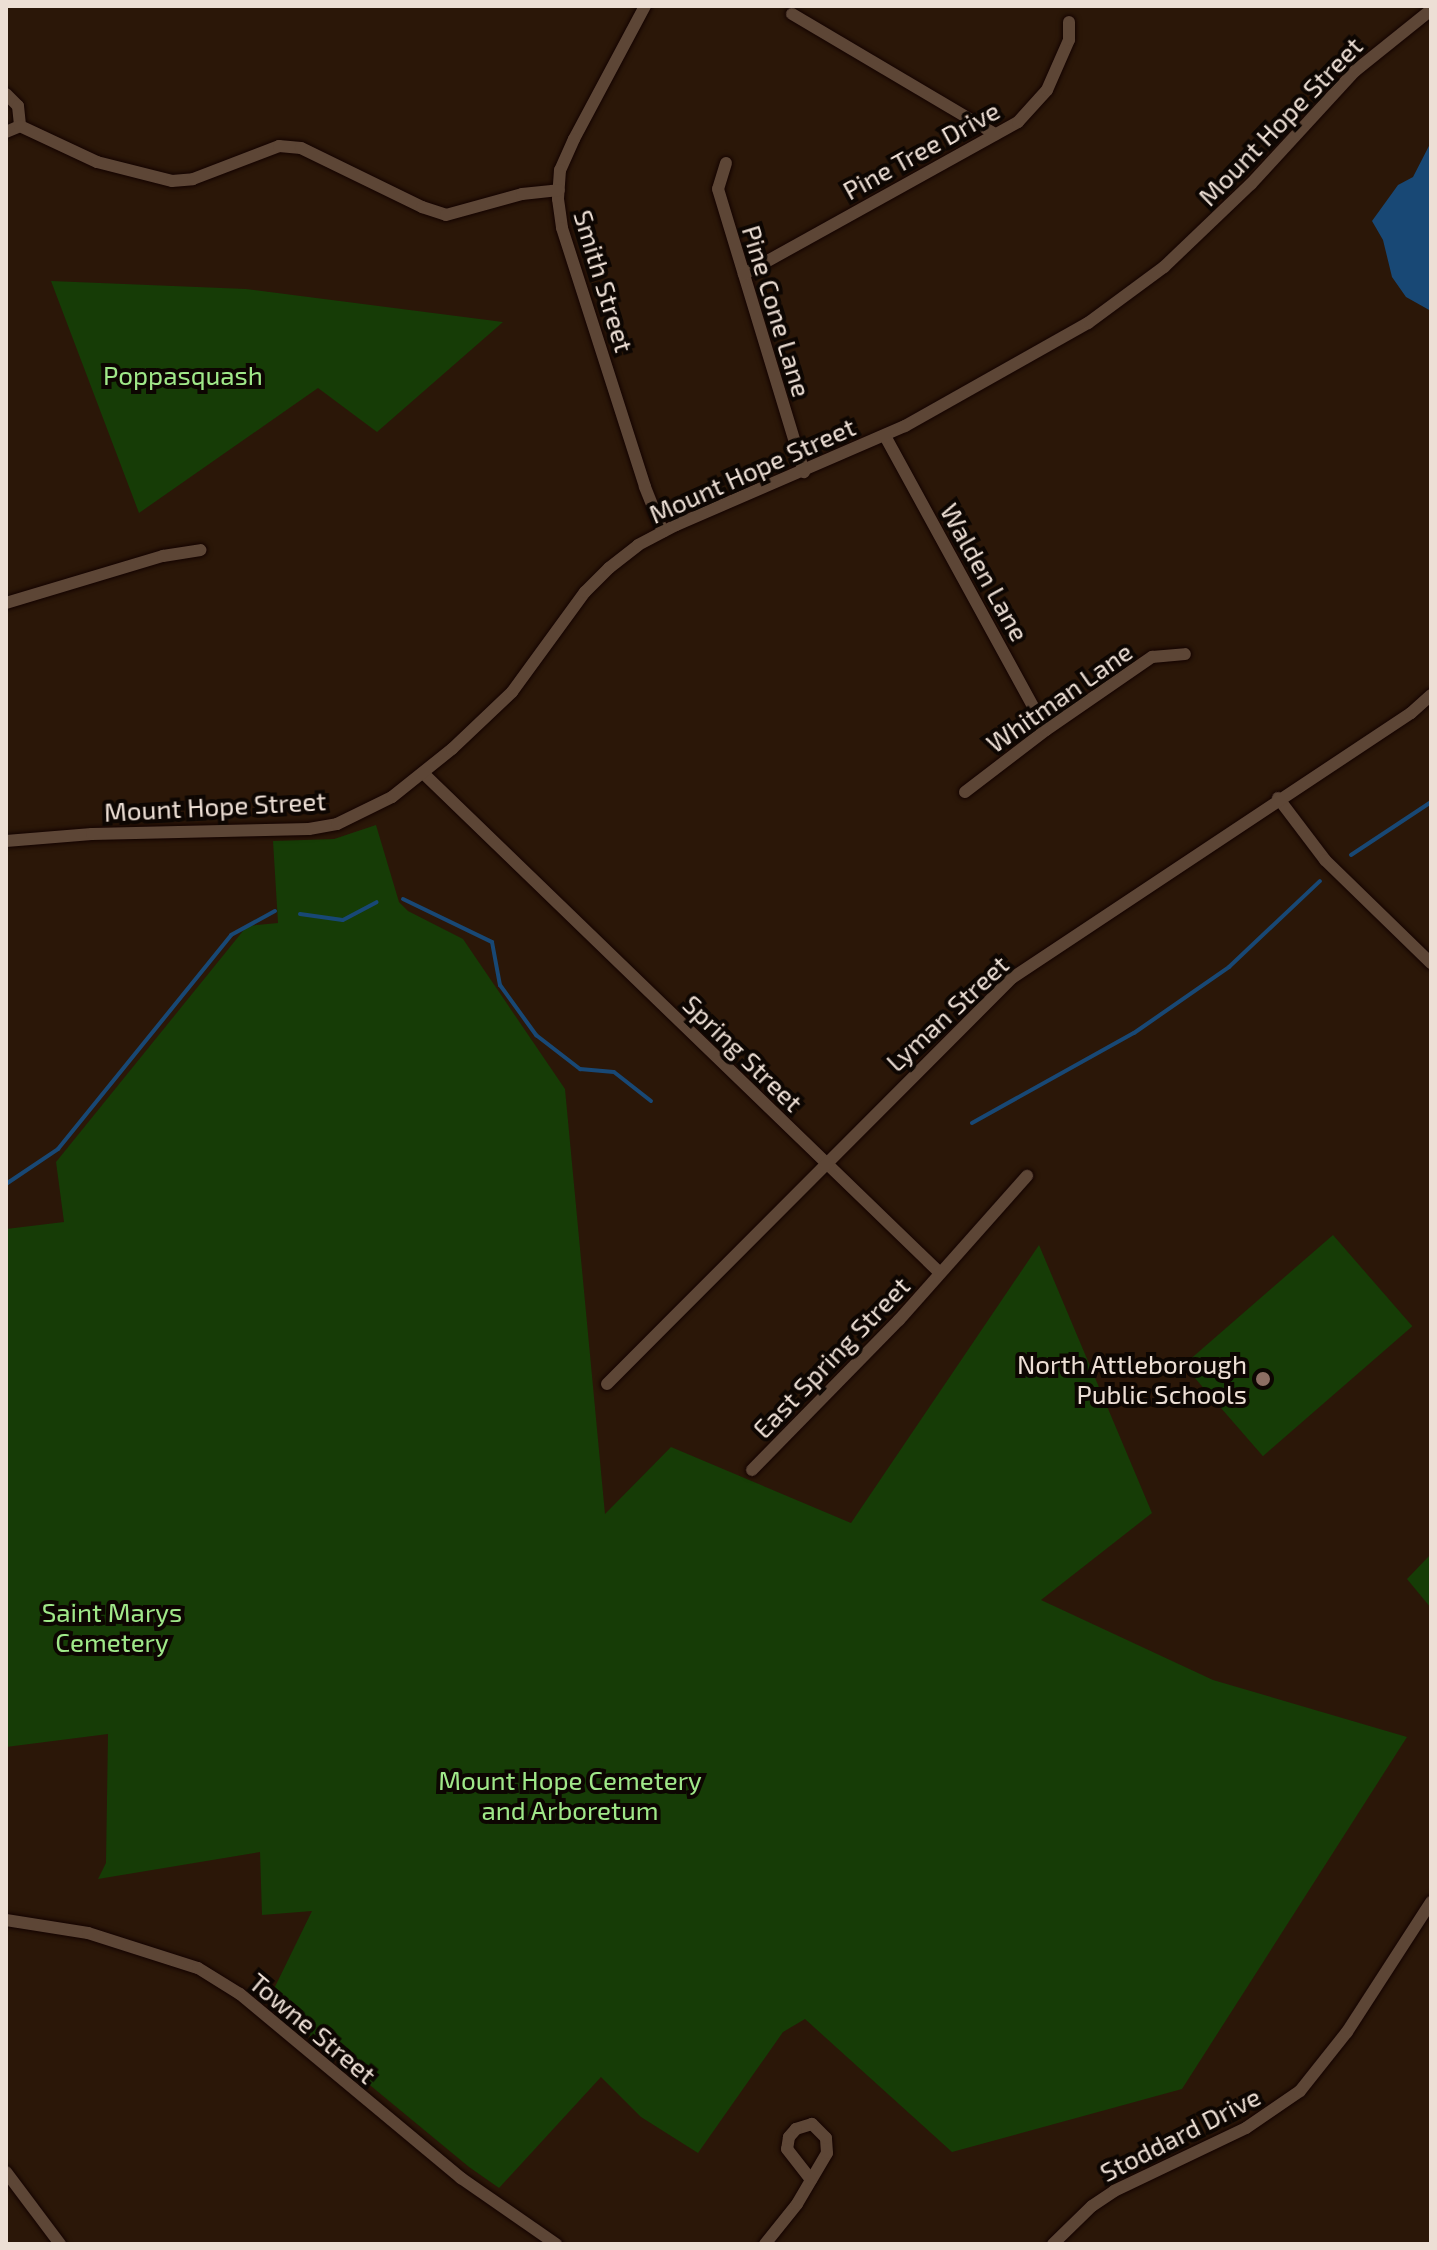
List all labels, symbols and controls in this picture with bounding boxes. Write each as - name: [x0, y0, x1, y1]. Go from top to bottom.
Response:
- street label: Mount Hope Street: [1192, 30, 1368, 212]
- street label: Pine Tree Drive: [837, 94, 1005, 206]
- street label: Smith Street: [568, 206, 640, 356]
- street label: Pine Cone Lane: [736, 221, 818, 401]
- park label: Poppasquash: [103, 359, 263, 391]
- street label: Mount Hope Street: [644, 411, 860, 529]
- street label: Walden Lane: [934, 498, 1036, 646]
- street label: Whitman Lane: [980, 635, 1138, 759]
- street label: Mount Hope Street: [103, 785, 327, 827]
- street label: Lyman Street: [879, 949, 1015, 1077]
- street label: Spring Street: [677, 988, 809, 1118]
- street label: East Spring Street: [746, 1270, 916, 1444]
- place label: North Attleborough Public Schools: [1016, 1348, 1247, 1410]
- marker: North Attleborough Public Schools: [1254, 1370, 1272, 1388]
- park label: Saint Marys Cemetery: [42, 1596, 182, 1658]
- park label: Mount Hope Cemetery and Arboretum: [438, 1764, 702, 1826]
- street label: Towne Street: [243, 1966, 383, 2090]
- street label: Stoddard Drive: [1095, 2080, 1265, 2188]

